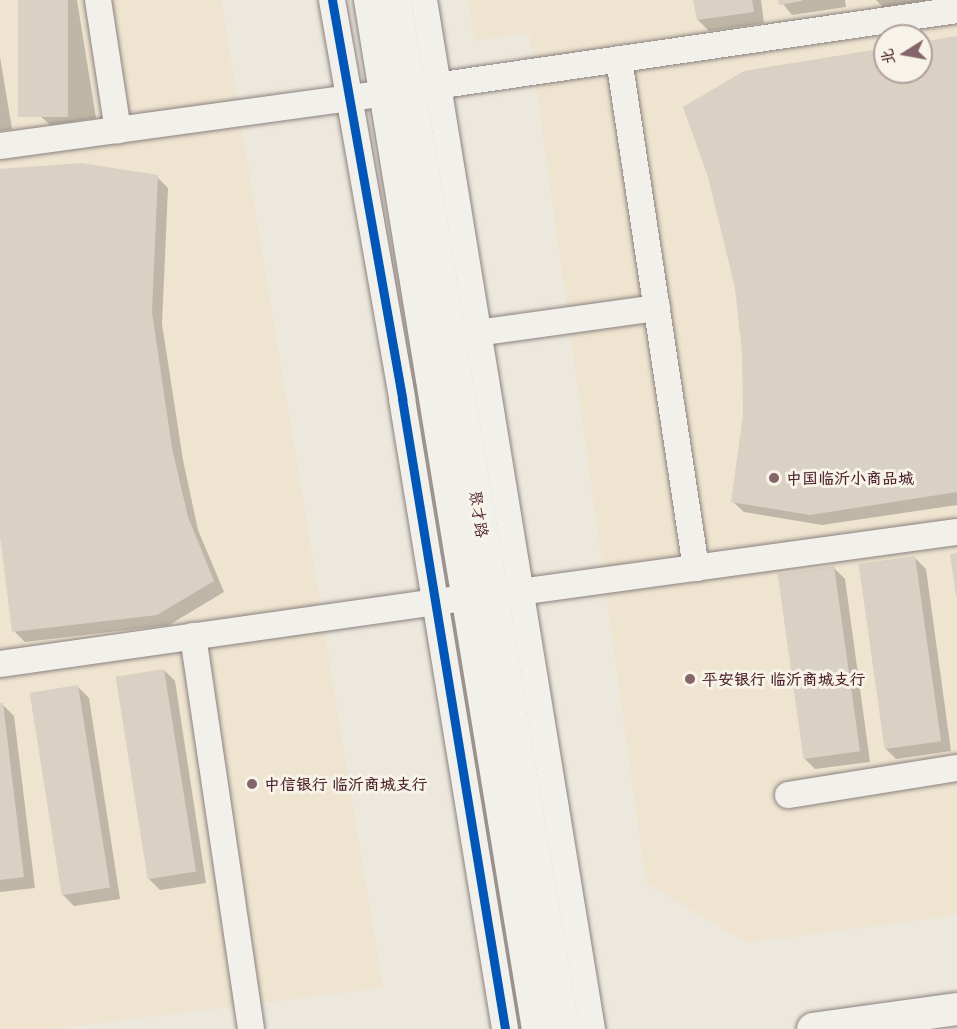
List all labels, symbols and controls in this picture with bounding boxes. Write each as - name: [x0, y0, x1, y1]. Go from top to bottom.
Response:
- north arrow: [873, 24, 933, 84]
- text: 北: [875, 47, 900, 67]
- place label: 中国临沂小商品城: [786, 468, 914, 488]
- marker: 中国临沂小商品城: [767, 471, 781, 485]
- street label: 聚才路: [466, 489, 492, 539]
- place label: 平安银行 临沂商城支行: [702, 669, 866, 689]
- marker: 平安银行 临沂商城支行: [683, 672, 697, 686]
- place label: 中信银行 临沂商城支行: [264, 774, 428, 794]
- marker: 中信银行 临沂商城支行: [245, 777, 259, 791]

